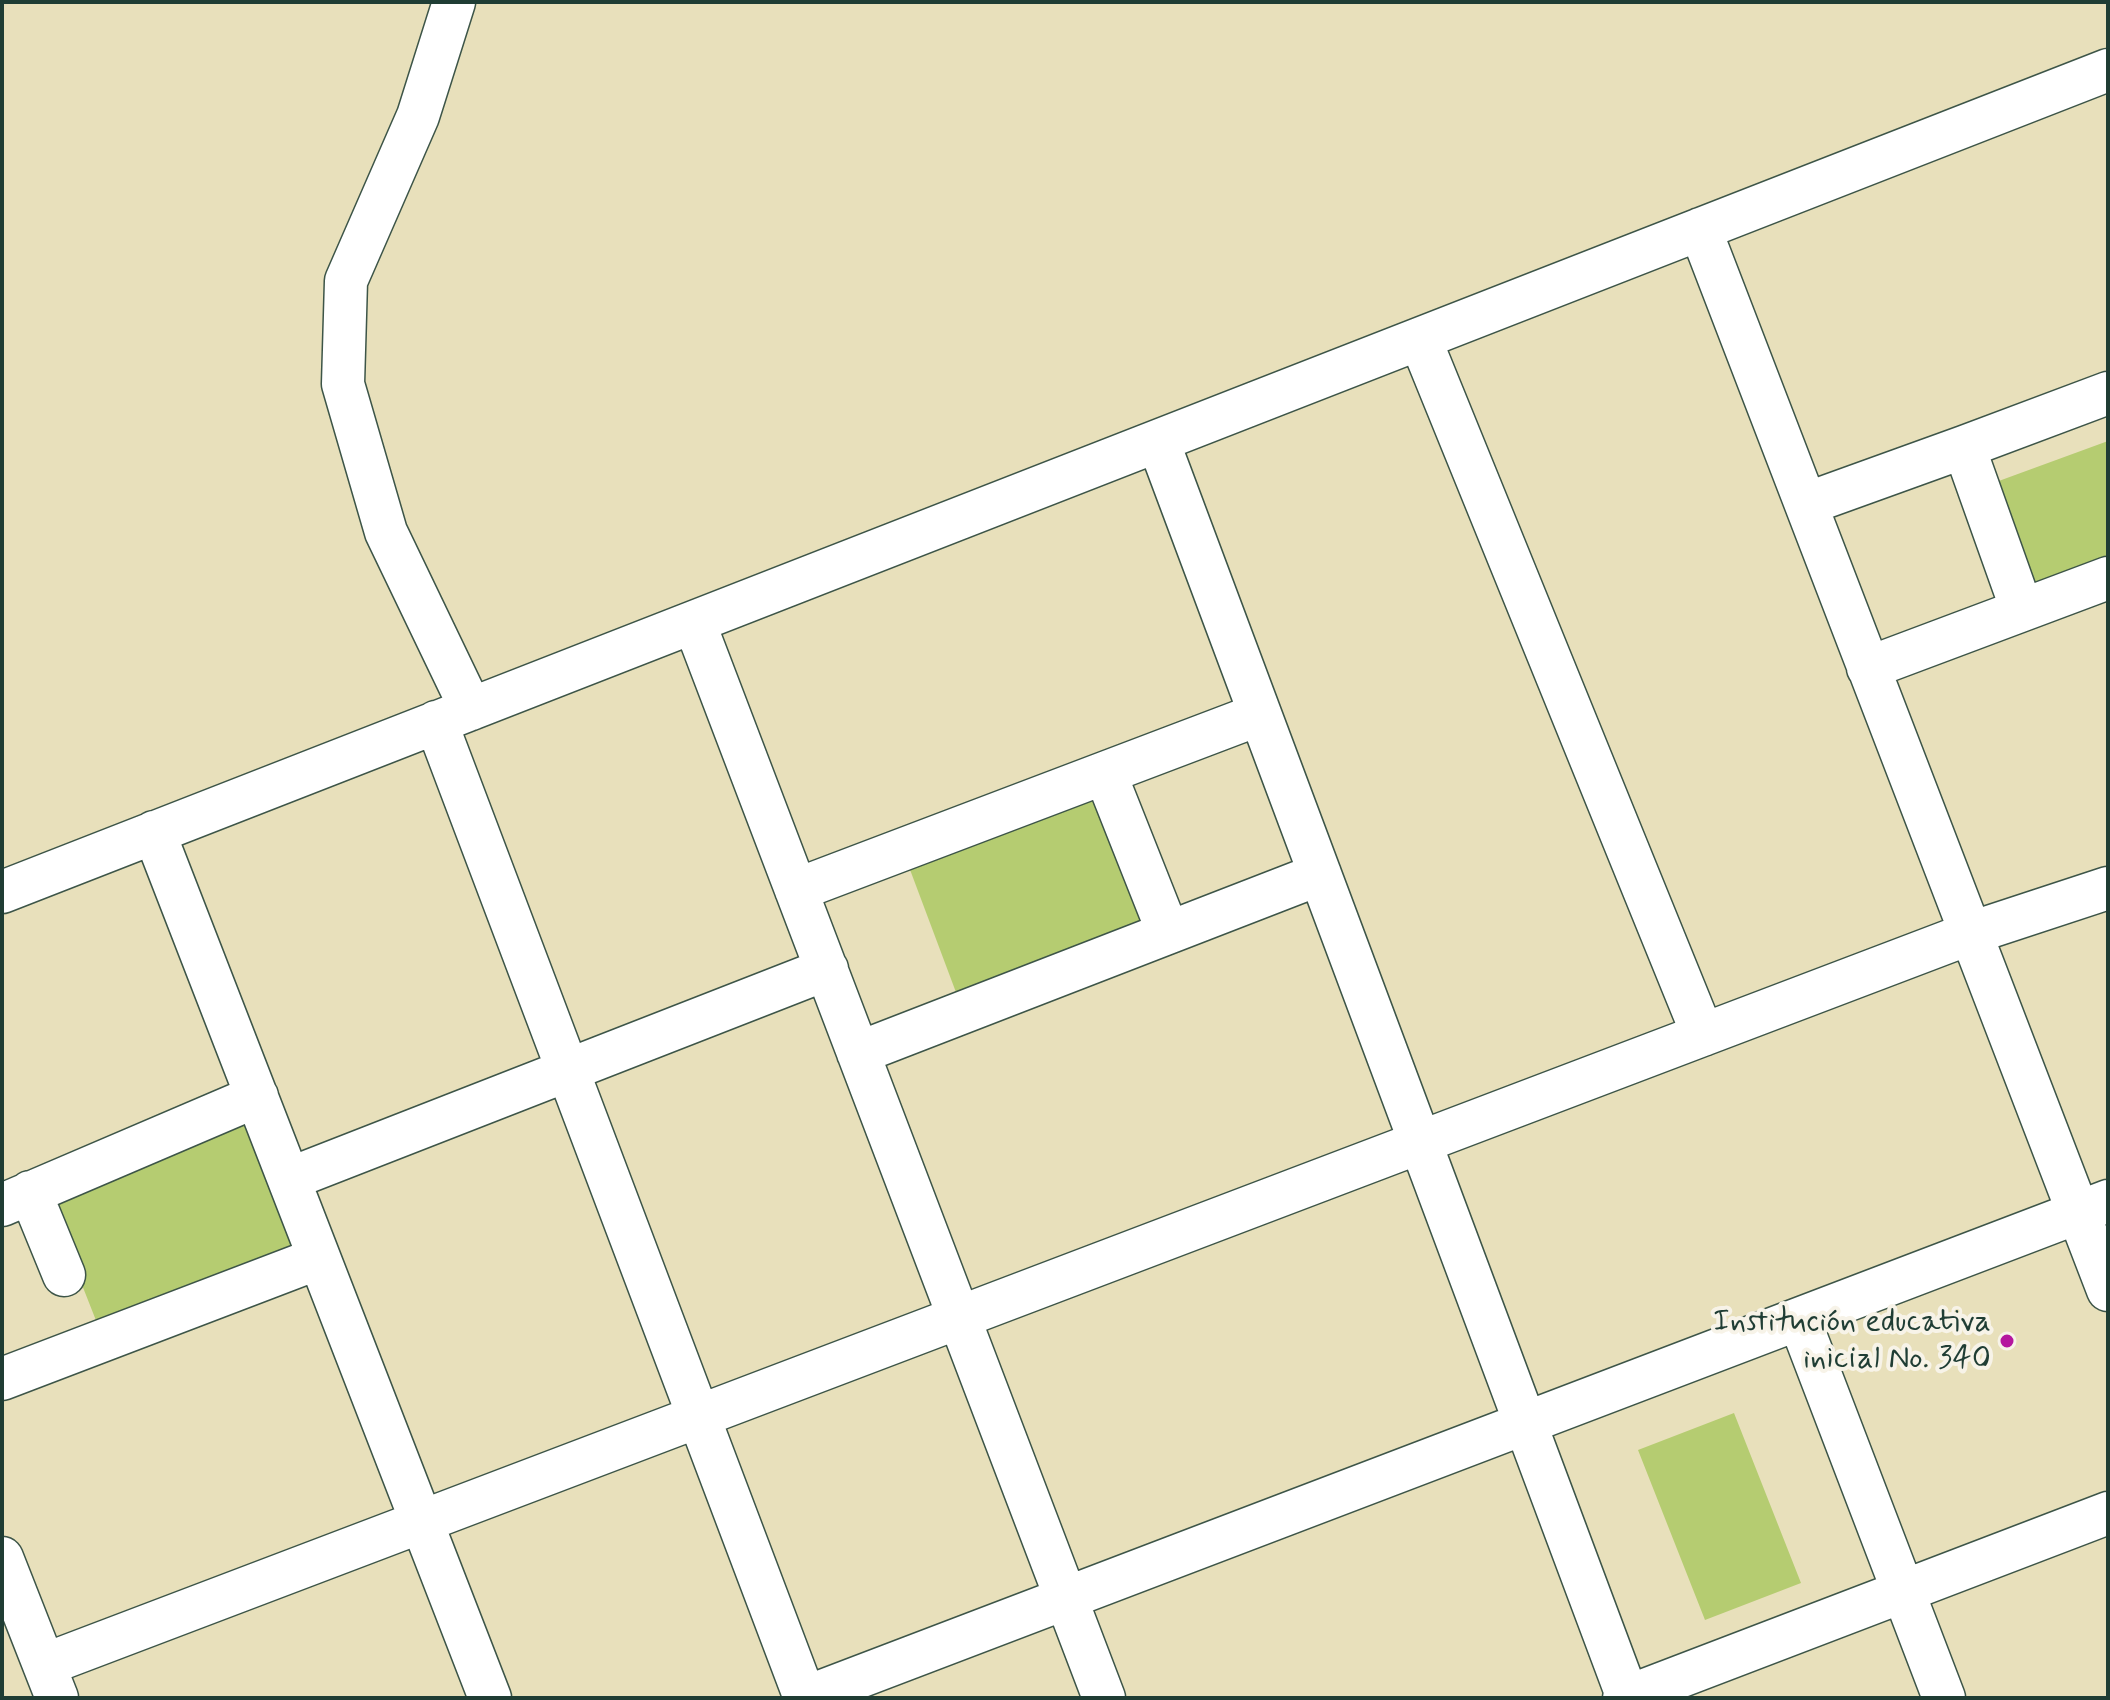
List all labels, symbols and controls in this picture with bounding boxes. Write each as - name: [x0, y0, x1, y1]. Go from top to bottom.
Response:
- place label: Institución educativa inicial No. 340: [1713, 1304, 1991, 1379]
- marker: Institución educativa inicial No. 340: [1998, 1332, 2016, 1350]

